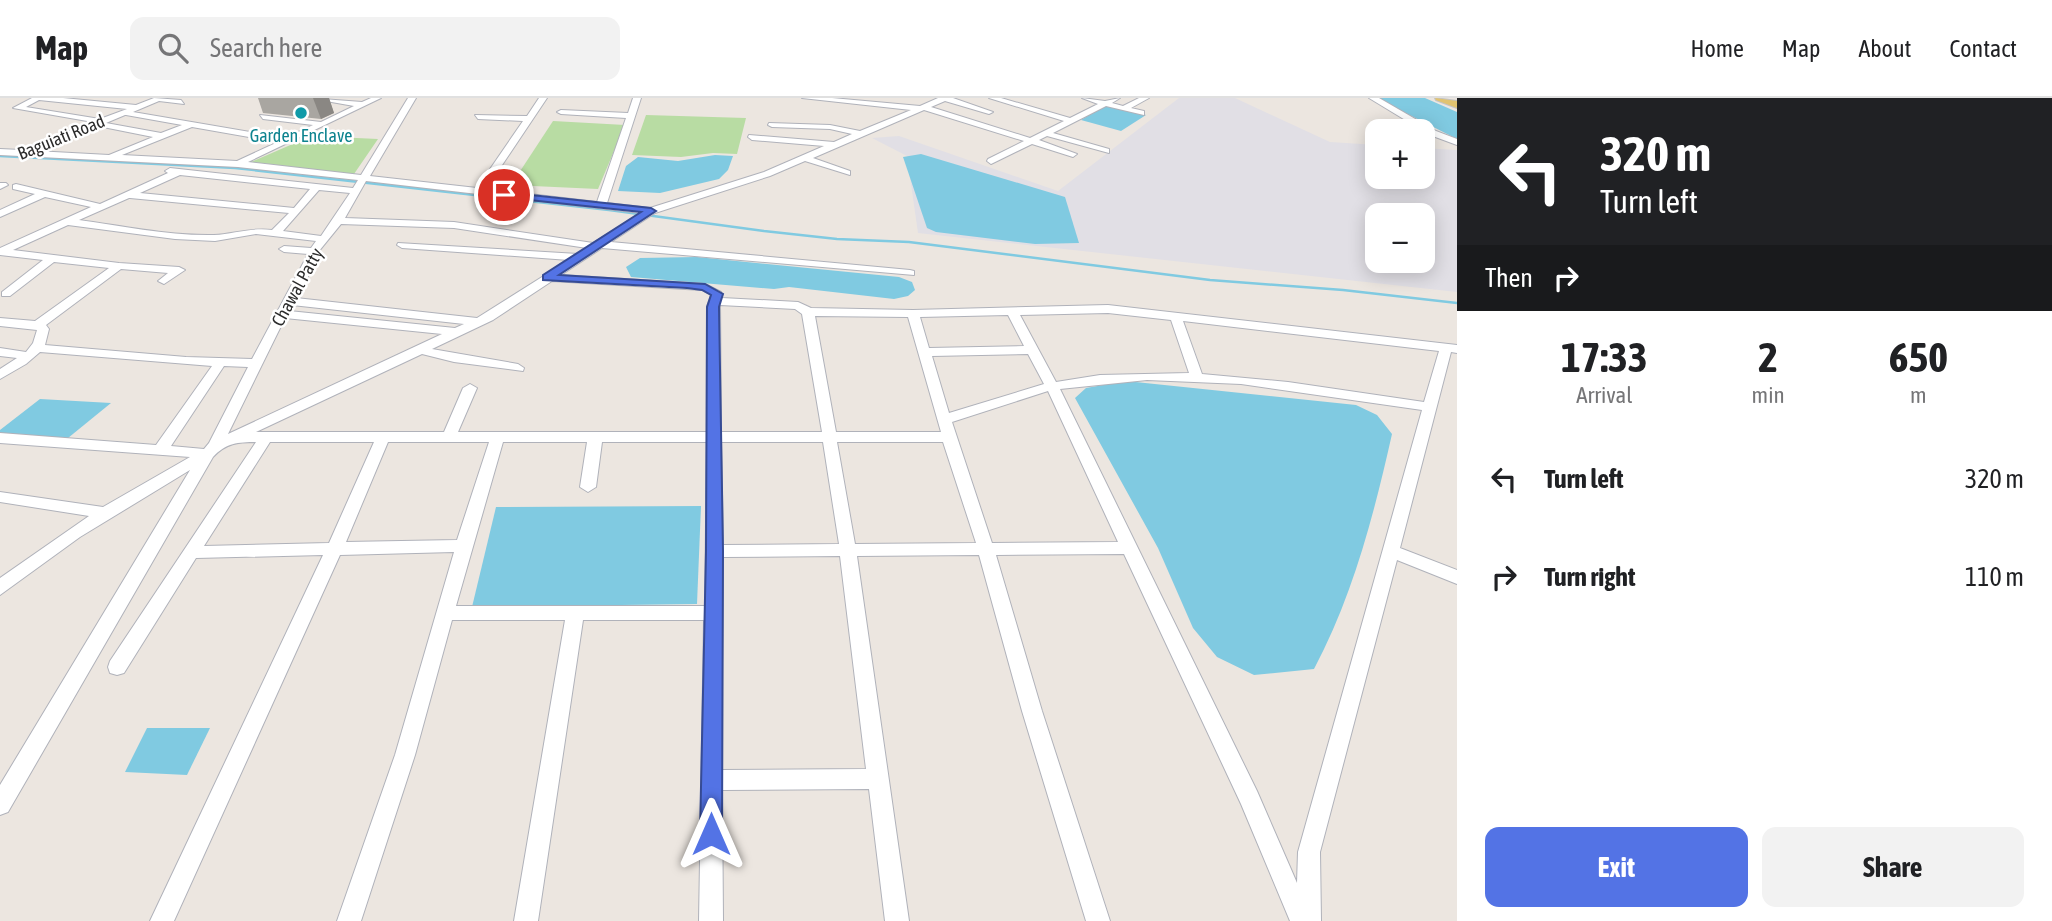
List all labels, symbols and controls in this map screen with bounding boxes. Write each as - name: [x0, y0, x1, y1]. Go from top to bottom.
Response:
- search box: [130, 17, 620, 80]
- text: Map: [35, 29, 88, 67]
- icon: search: [154, 29, 192, 67]
- text: Search here: [210, 33, 322, 63]
- text: Home: [1690, 35, 1744, 62]
- text: Map: [1782, 35, 1820, 62]
- text: About: [1858, 35, 1911, 62]
- text: Contact: [1949, 35, 2017, 62]
- marker: Garden Enclave: [293, 105, 309, 121]
- street label: Baguiati Road: [14, 110, 108, 164]
- map controls: [1365, 119, 1435, 273]
- button: +: [1365, 119, 1435, 189]
- place label: Garden Enclave: [250, 125, 352, 146]
- text: 320 m: [1600, 125, 1711, 181]
- icon: left: [1485, 126, 1576, 217]
- pin: [474, 165, 534, 225]
- icon: arrive: [485, 176, 523, 214]
- text: Turn left: [1600, 183, 1698, 220]
- button: −: [1365, 203, 1435, 273]
- street label: Chawal Patty: [267, 244, 327, 330]
- icon: right: [1547, 259, 1585, 297]
- text: Then: [1485, 263, 1533, 293]
- text: 17:33: [1561, 333, 1648, 381]
- text: 2: [1758, 333, 1778, 381]
- text: 650: [1889, 333, 1948, 381]
- text: Arrival: [1576, 382, 1632, 408]
- text: min: [1752, 382, 1785, 408]
- text: m: [1910, 382, 1927, 408]
- icon: left: [1485, 460, 1523, 498]
- text: Turn left: [1544, 464, 1624, 494]
- text: 320 m: [1965, 464, 2024, 494]
- icon: right: [1485, 558, 1523, 596]
- text: Turn right: [1544, 562, 1635, 592]
- text: 110 m: [1965, 562, 2024, 592]
- position arrow: [674, 797, 748, 871]
- button: Exit: [1485, 827, 1748, 907]
- button: Share: [1762, 827, 2024, 907]

